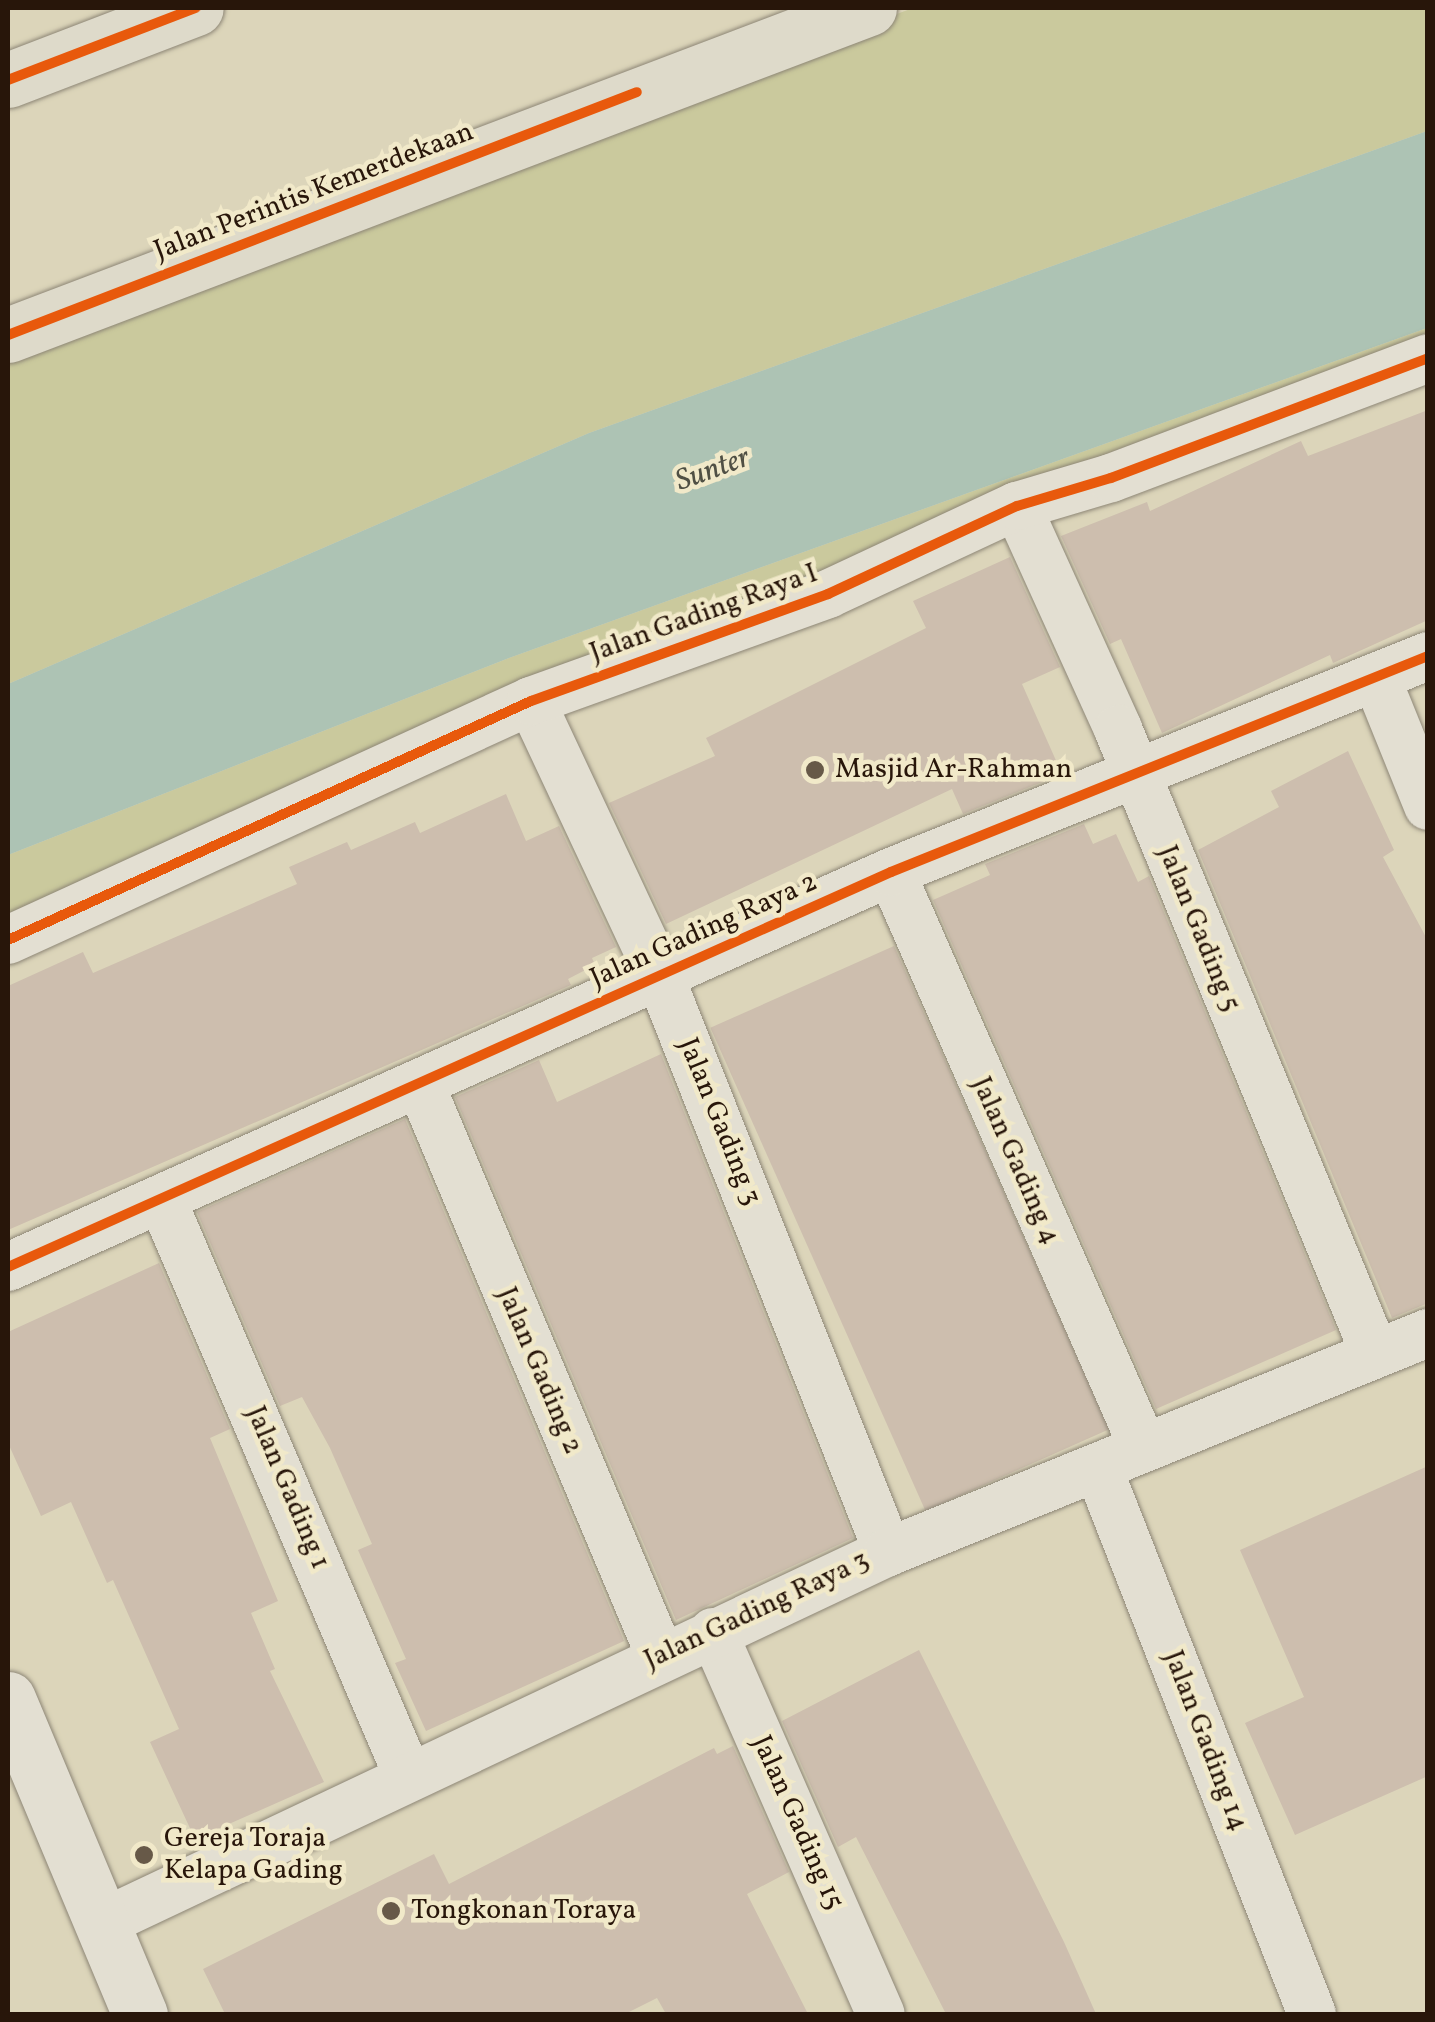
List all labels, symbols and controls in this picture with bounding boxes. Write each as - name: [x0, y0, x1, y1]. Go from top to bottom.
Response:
- street label: Jalan Perintis Kemerdekaan: [150, 116, 478, 268]
- water label: Sunter: [671, 440, 755, 500]
- street label: Jalan Gading Raya I: [586, 557, 822, 671]
- place label: Masjid Ar-Rahman: [835, 753, 1072, 787]
- marker: Masjid Ar-Rahman: [804, 759, 826, 781]
- street label: Jalan Gading 5: [1149, 841, 1247, 1017]
- street label: Jalan Gading Raya 2: [585, 866, 823, 996]
- street label: Jalan Gading 3: [670, 1033, 768, 1211]
- street label: Jalan Gading 4: [963, 1072, 1067, 1250]
- street label: Jalan Gading 2: [489, 1282, 589, 1460]
- street label: Jalan Gading 1: [238, 1401, 336, 1575]
- street label: Jalan Gading Raya 3: [639, 1544, 875, 1678]
- street label: Jalan Gading 14: [1155, 1646, 1255, 1836]
- street label: Jalan Gading 15: [744, 1731, 850, 1915]
- place label: Gereja Toraja Kelapa Gading: [164, 1822, 343, 1888]
- marker: Gereja Toraja Kelapa Gading: [133, 1844, 155, 1866]
- place label: Tongkonan Toraya: [411, 1894, 637, 1928]
- marker: Tongkonan Toraya: [380, 1900, 402, 1922]

